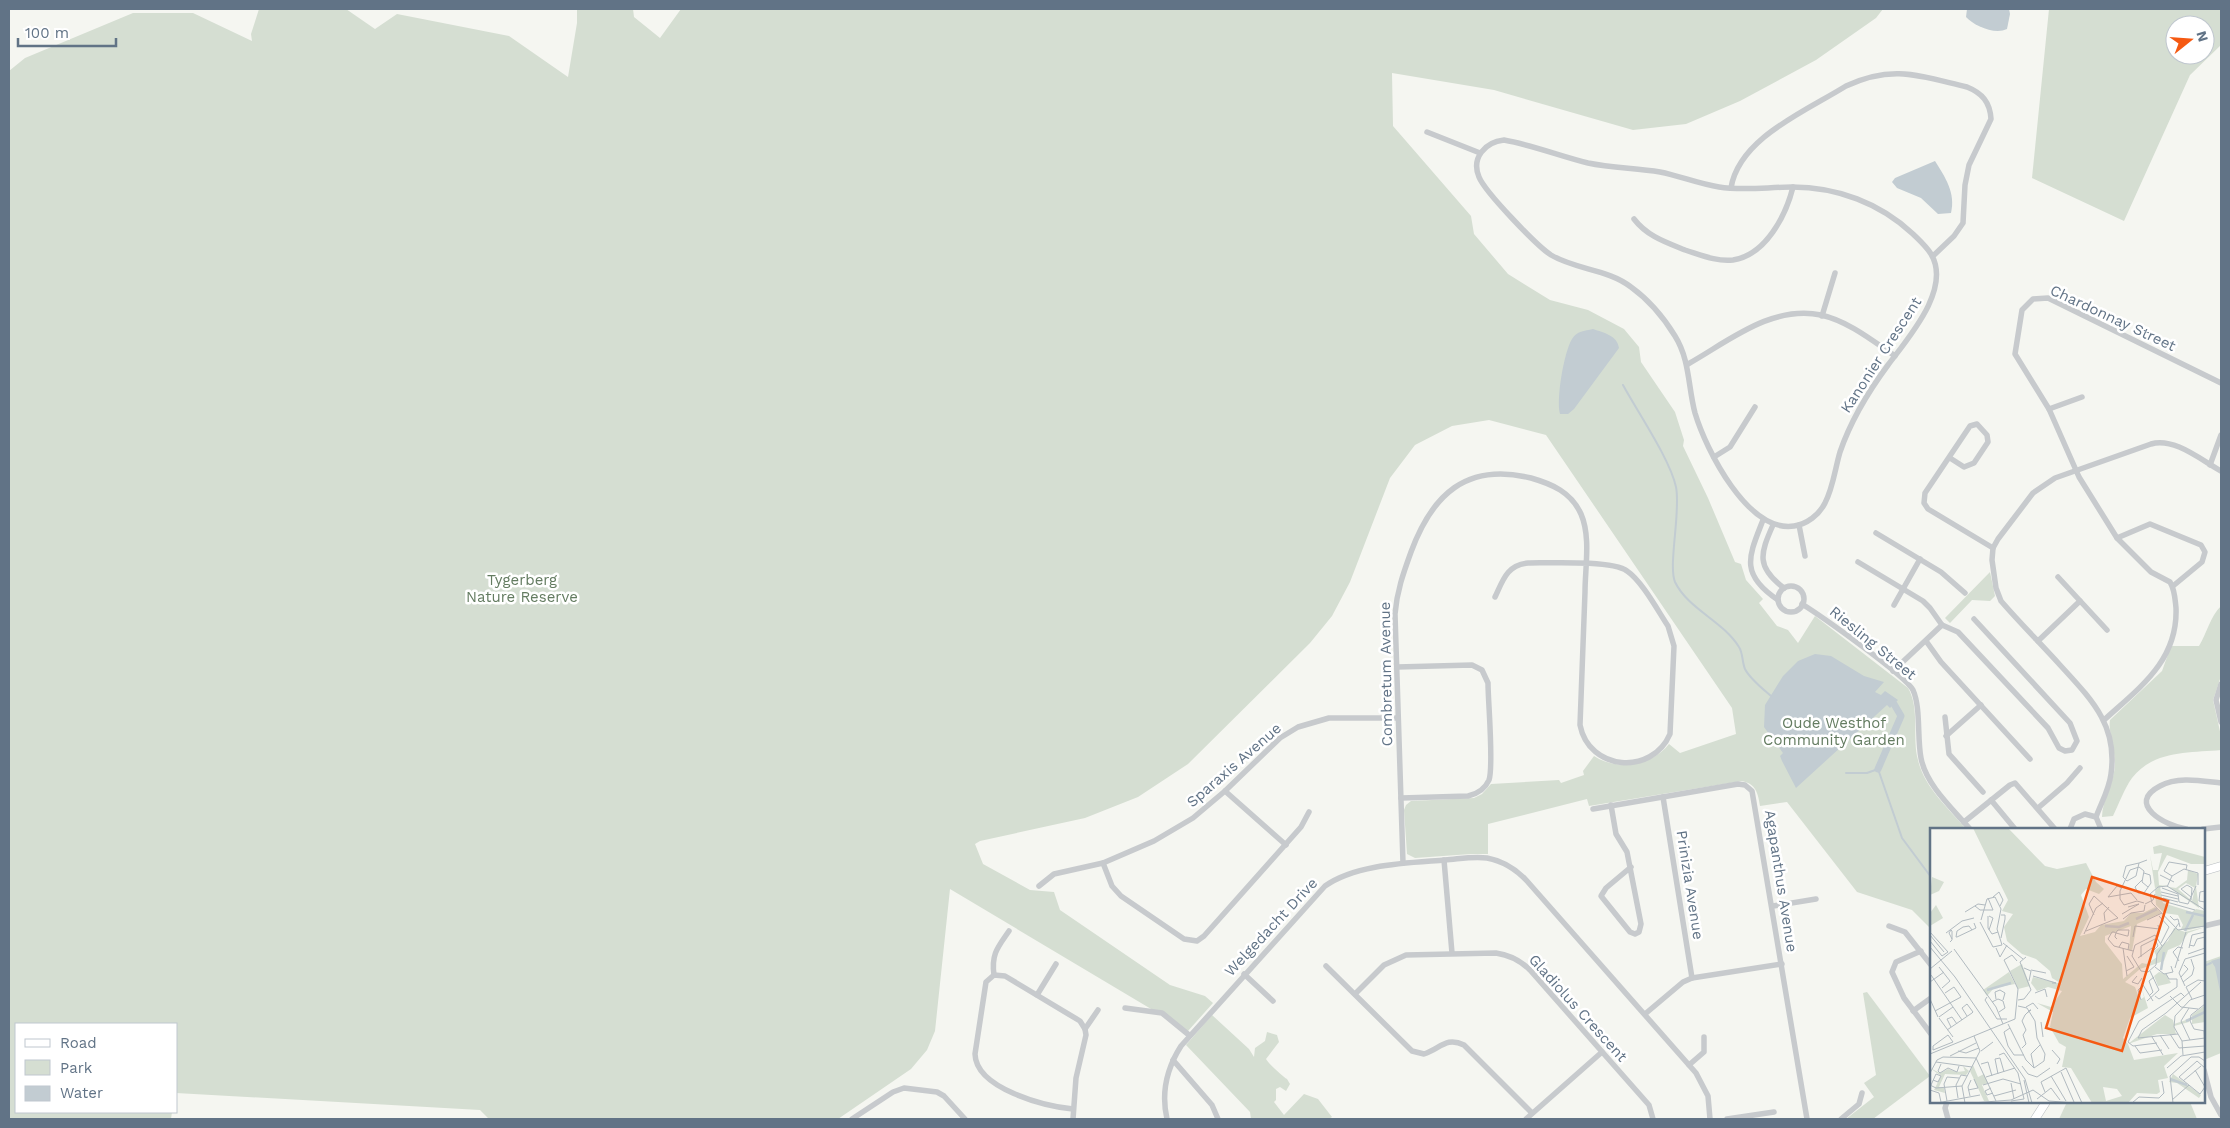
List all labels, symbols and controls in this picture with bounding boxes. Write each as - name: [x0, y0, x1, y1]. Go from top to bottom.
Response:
- scale bar: [18, 15, 115, 47]
- north arrow: [2165, 15, 2215, 65]
- text: 100 m: [25, 24, 69, 42]
- text: N: [2193, 29, 2212, 43]
- street label: Chardonnay Street: [2047, 281, 2179, 355]
- street label: Kanonier Crescent: [1837, 293, 1926, 416]
- park label: Tygerberg Nature Reserve: [466, 571, 578, 606]
- street label: Combretum Avenue: [1376, 601, 1396, 747]
- street label: Riesling Street: [1826, 602, 1921, 684]
- park label: Oude Westhof Community Garden: [1763, 714, 1905, 749]
- street label: Sparaxis Avenue: [1183, 719, 1285, 811]
- street label: Agapanthus Avenue: [1761, 809, 1801, 953]
- inset map: [1930, 828, 2205, 1103]
- street label: Prinizia Avenue: [1672, 829, 1708, 941]
- street label: Welgedacht Drive: [1221, 874, 1321, 980]
- street label: Gladiolus Crescent: [1525, 951, 1631, 1066]
- legend: [15, 1023, 178, 1113]
- text: Road: [60, 1034, 97, 1052]
- text: Park: [60, 1059, 93, 1077]
- text: Water: [60, 1084, 103, 1102]

